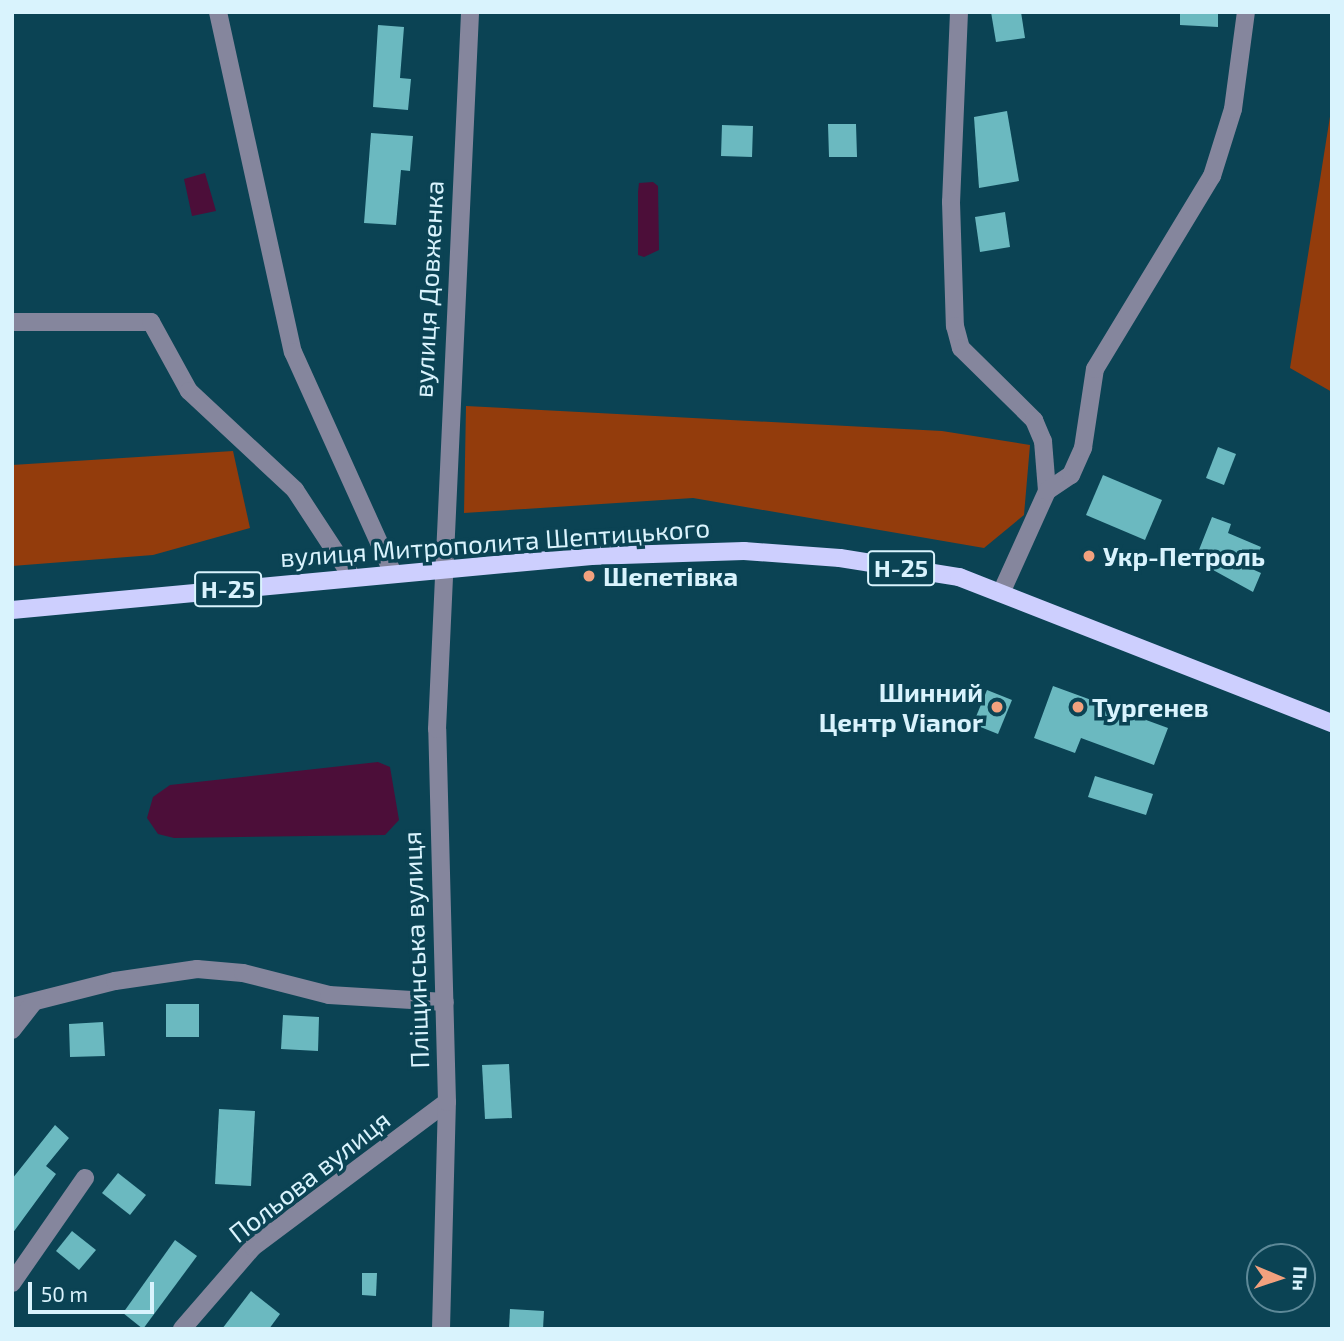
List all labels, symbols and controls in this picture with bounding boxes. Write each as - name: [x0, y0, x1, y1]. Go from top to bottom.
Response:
- street label: вулиця Довженка: [407, 180, 449, 398]
- street label: вулиця Митрополита Шептицького: [279, 511, 711, 573]
- place label: Укр-Петроль: [1103, 540, 1265, 572]
- road number: Н-25: [866, 548, 936, 588]
- marker: Укр-Петроль: [1081, 548, 1097, 564]
- place label: Шепетівка: [603, 560, 738, 592]
- road number: Н-25: [193, 568, 263, 610]
- marker: Шепетівка: [581, 568, 597, 584]
- place label: Шинний Центр Vianor: [819, 676, 983, 738]
- place label: Тургенев: [1092, 691, 1209, 723]
- marker: Шинний Центр Vianor: [989, 699, 1005, 715]
- marker: Тургенев: [1070, 699, 1086, 715]
- street label: Пліщинська вулиця: [395, 831, 435, 1069]
- street label: Польова вулиця: [222, 1103, 396, 1249]
- north arrow: [1246, 1243, 1316, 1313]
- text: Пн: [1289, 1266, 1312, 1291]
- scale bar: [32, 1268, 158, 1312]
- text: 50 m: [41, 1281, 88, 1306]

